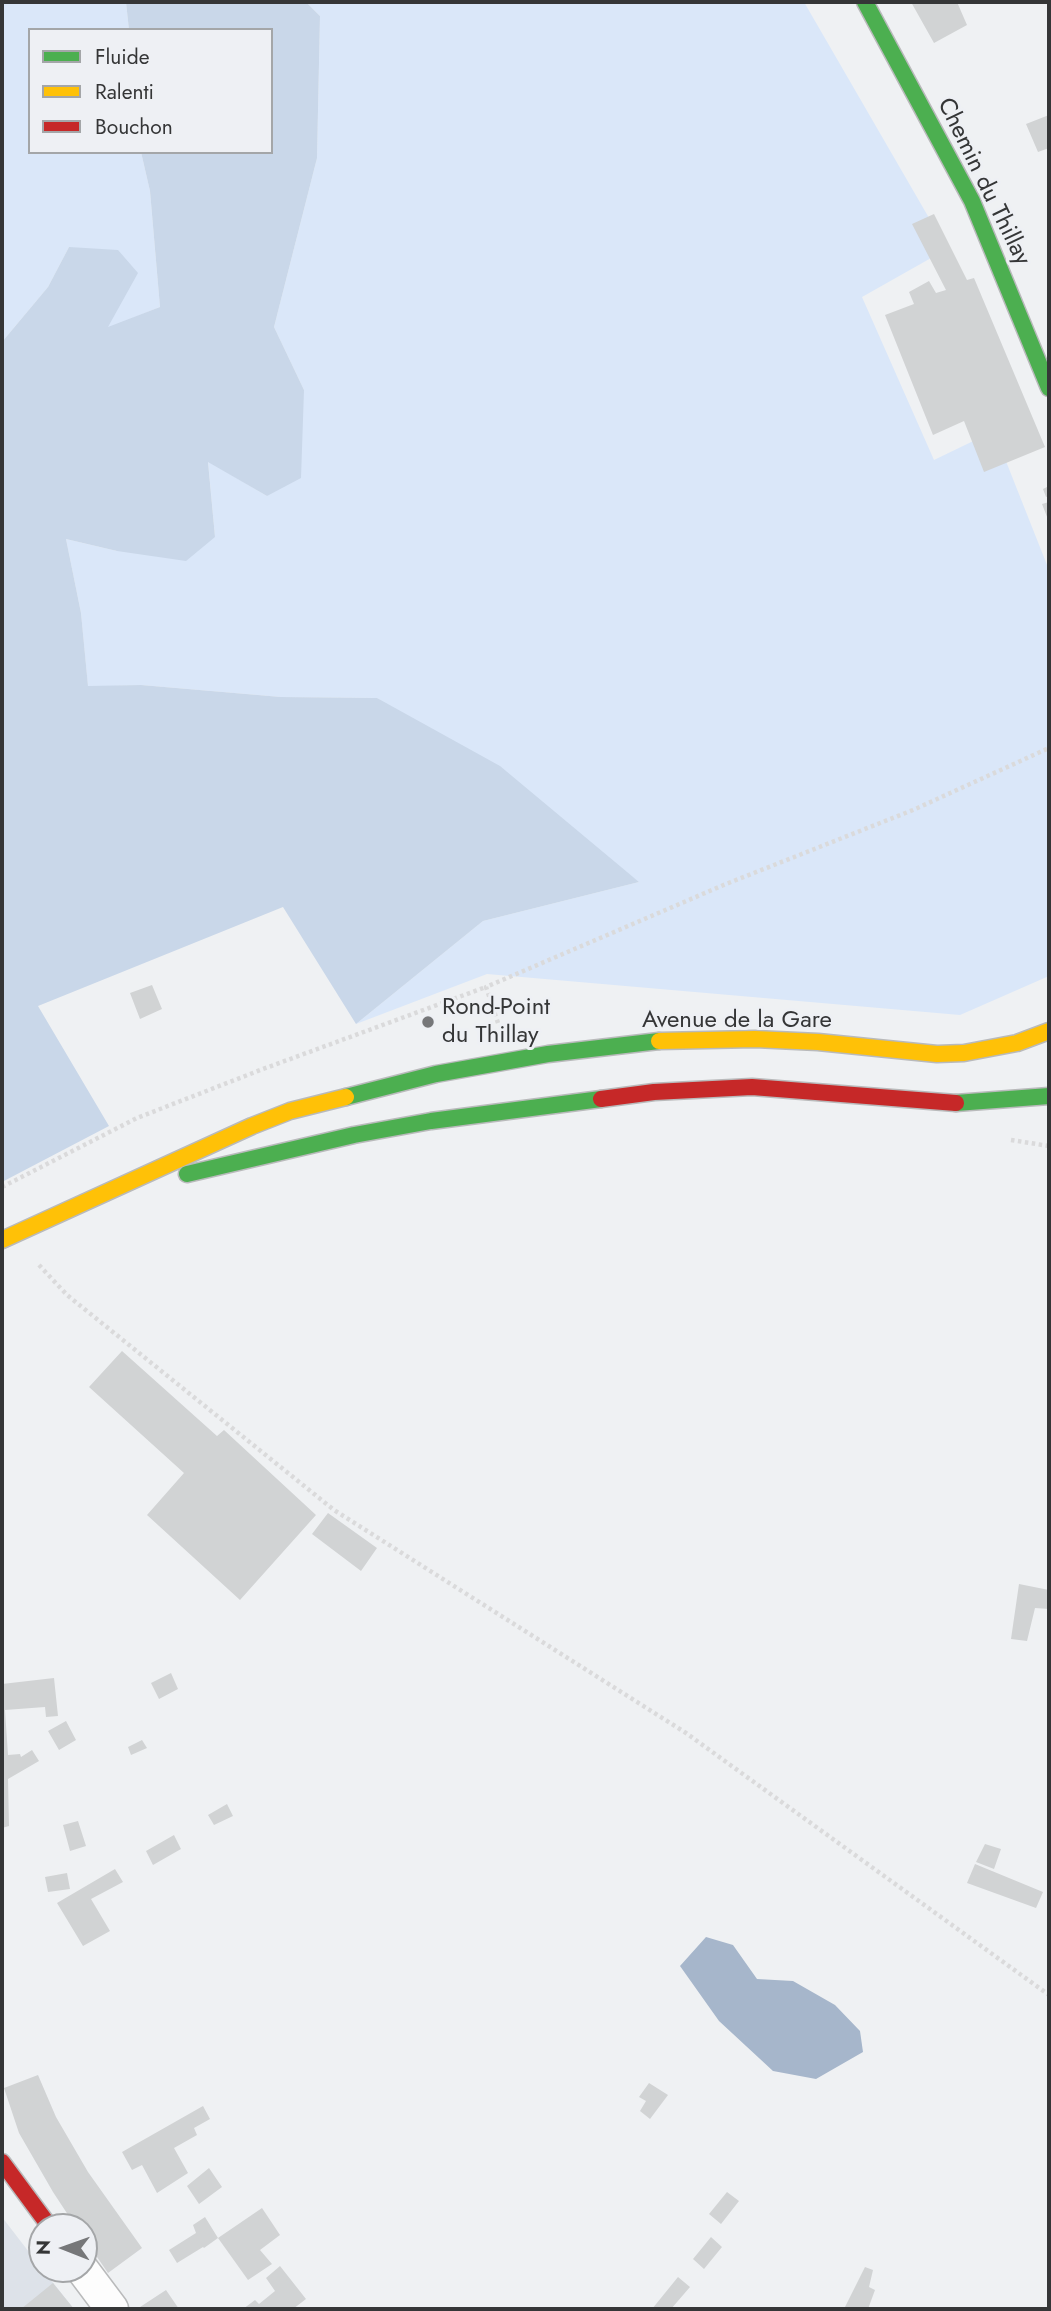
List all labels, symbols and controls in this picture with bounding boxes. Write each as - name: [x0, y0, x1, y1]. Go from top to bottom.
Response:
- legend: [28, 28, 273, 154]
- text: Fluide: [95, 42, 150, 72]
- text: Ralenti: [95, 77, 154, 107]
- street label: Chemin du Thillay: [930, 94, 1036, 270]
- text: Bouchon: [95, 112, 173, 142]
- place label: Rond-Point du Thillay: [442, 994, 550, 1050]
- street label: Avenue de la Gare: [642, 1007, 832, 1035]
- marker: Rond-Point du Thillay: [420, 1014, 436, 1030]
- north arrow: [28, 2213, 98, 2283]
- text: N: [30, 2240, 57, 2255]

